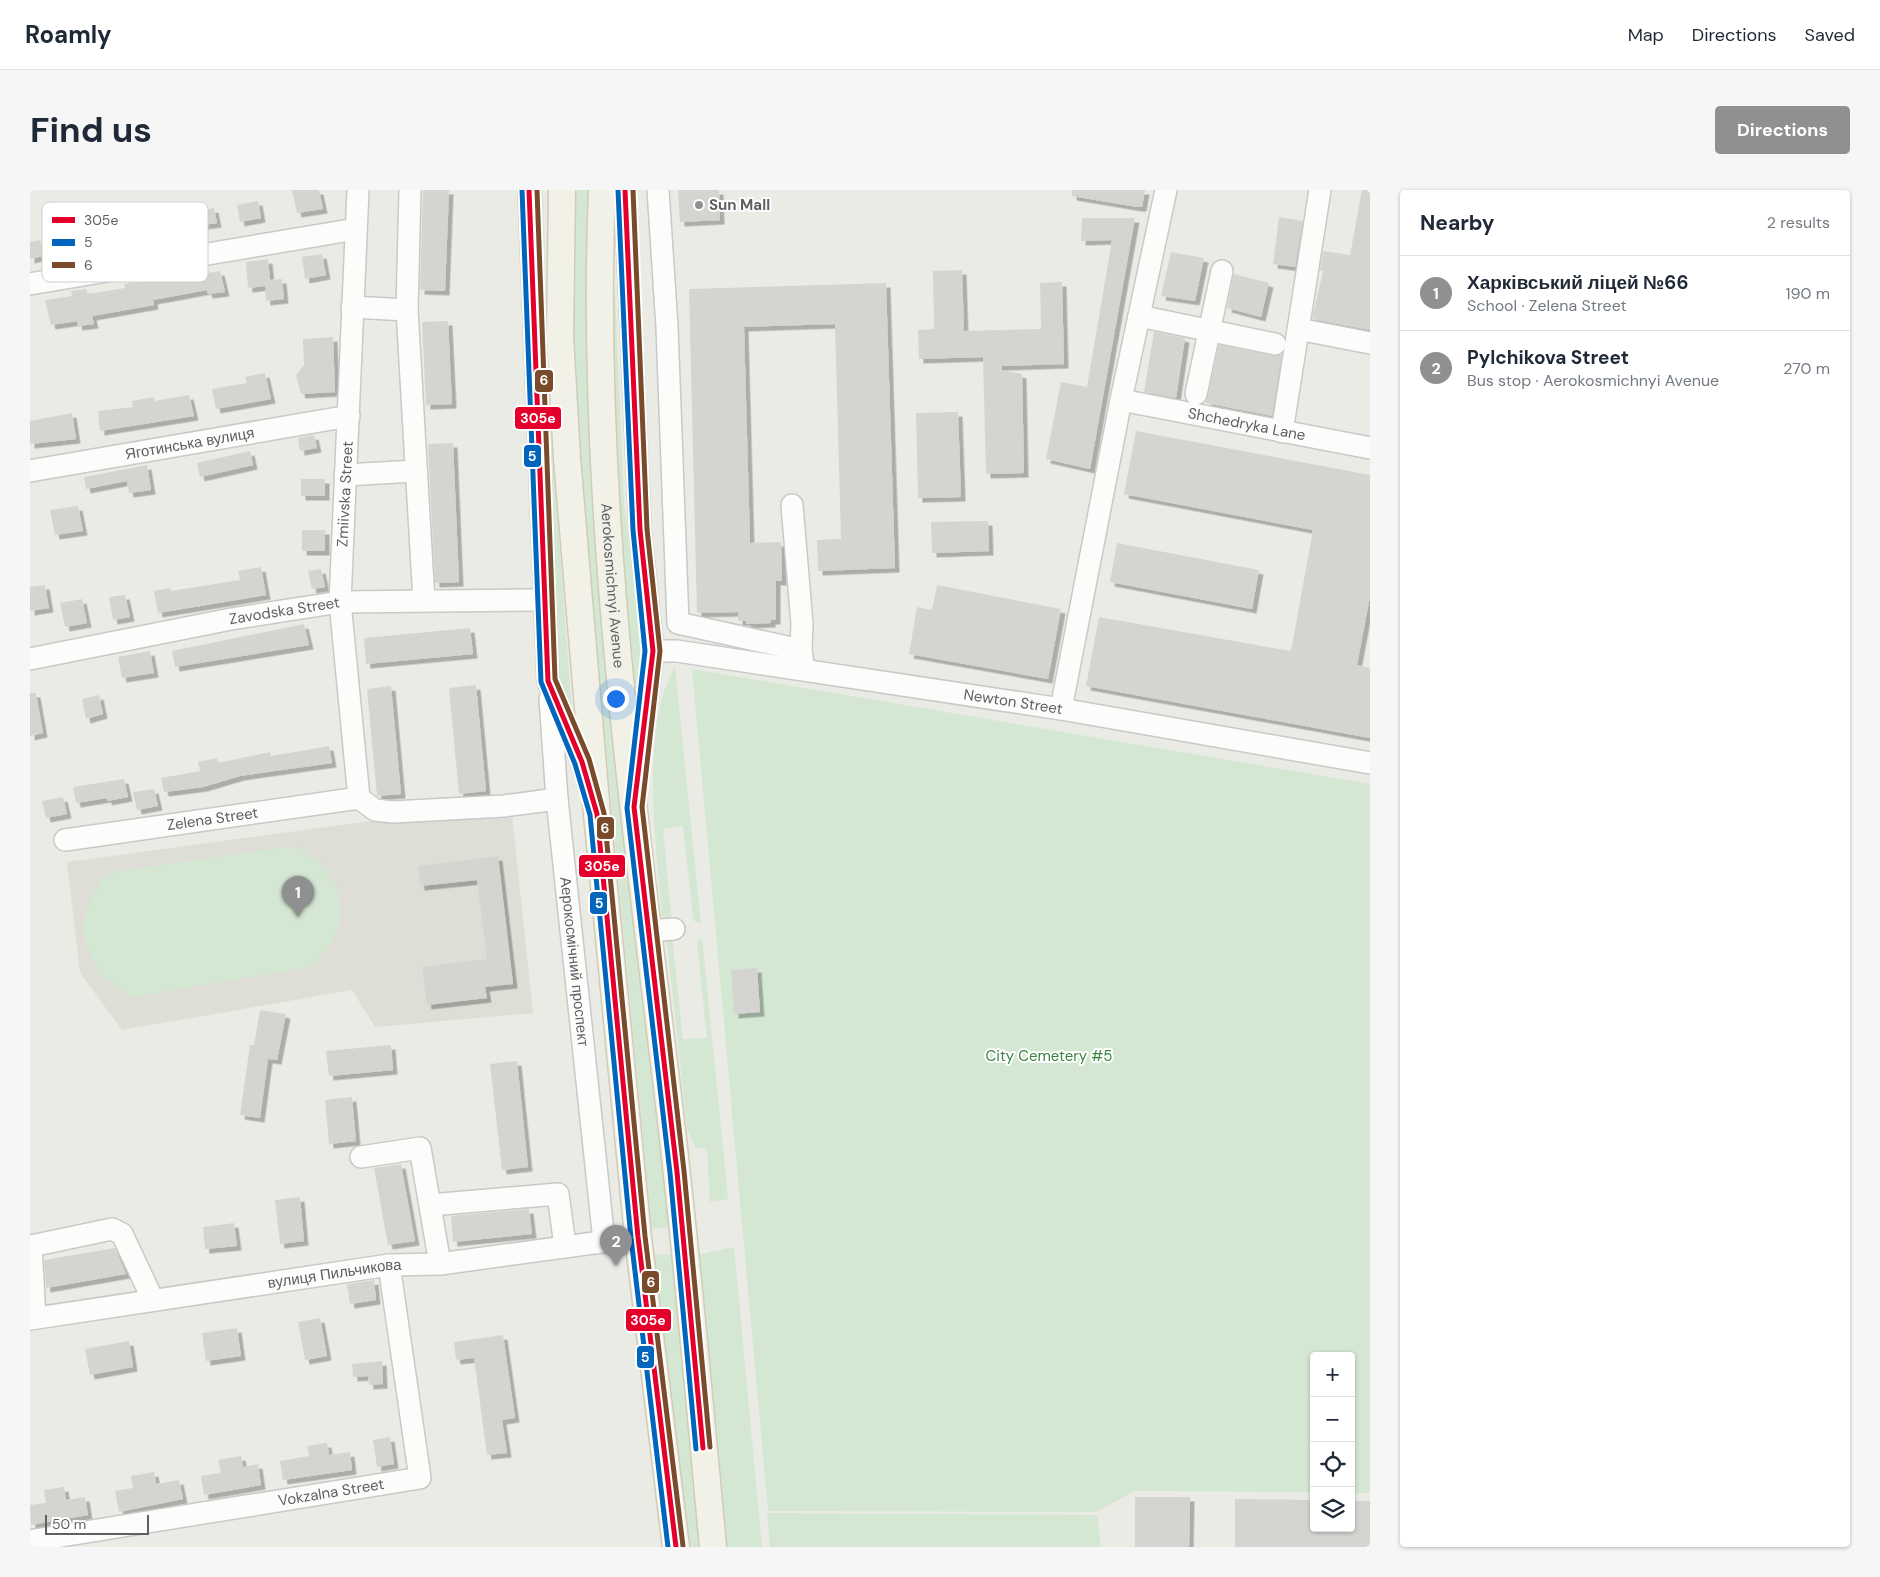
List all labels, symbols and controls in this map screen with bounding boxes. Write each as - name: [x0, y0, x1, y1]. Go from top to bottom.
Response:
- text: Roamly: [25, 19, 112, 50]
- text: Map: [1628, 23, 1664, 47]
- text: Directions: [1692, 23, 1777, 47]
- text: Saved: [1805, 23, 1855, 47]
- button: Directions: [1715, 106, 1850, 154]
- text: Find us: [30, 107, 152, 153]
- place label: Sun Mall: [709, 195, 770, 215]
- marker: Sun Mall: [693, 199, 705, 211]
- legend: [42, 202, 208, 282]
- text: Nearby: [1420, 209, 1494, 237]
- text: 305e: [84, 211, 118, 229]
- text: 2 results: [1767, 212, 1830, 233]
- text: 5: [84, 233, 93, 251]
- text: 6: [84, 256, 93, 274]
- text: Харківський ліцей №66: [1467, 270, 1688, 295]
- text: 1: [1433, 283, 1439, 304]
- text: 190 m: [1786, 283, 1830, 304]
- text: School · Zelena Street: [1467, 295, 1627, 316]
- text: Pylchikova Street: [1467, 345, 1629, 370]
- text: 2: [1431, 358, 1441, 379]
- text: 270 m: [1783, 358, 1830, 379]
- line badge: 6: [534, 369, 554, 393]
- text: Bus stop · Aerokosmichnyi Avenue: [1467, 370, 1719, 391]
- text: 6: [540, 371, 549, 389]
- street label: Shchedryka Lane: [1186, 403, 1307, 445]
- line badge: 305e: [514, 406, 562, 430]
- text: 305e: [520, 409, 556, 427]
- street label: Яготинська вулиця: [123, 423, 256, 464]
- street label: Zmiivska Street: [332, 440, 358, 547]
- line badge: 5: [523, 444, 542, 468]
- text: 5: [528, 447, 536, 465]
- street label: Aerokosmichnyi Avenue: [596, 503, 629, 669]
- street label: Zavodska Street: [228, 592, 341, 629]
- street label: Newton Street: [962, 684, 1064, 719]
- your location: [603, 686, 629, 712]
- street label: Zelena Street: [166, 803, 260, 835]
- line badge: 6: [596, 816, 615, 840]
- text: 6: [601, 819, 610, 837]
- line badge: 305e: [578, 854, 626, 878]
- text: 305e: [584, 857, 620, 875]
- pin: 1: [282, 876, 314, 917]
- street label: Аерокосмічний проспект: [555, 876, 593, 1048]
- line badge: 5: [589, 891, 608, 915]
- text: 5: [595, 894, 603, 912]
- park label: City Cemetery #5: [986, 1046, 1112, 1066]
- pin: 2: [600, 1225, 632, 1266]
- street label: вулиця Пильчикова: [266, 1255, 402, 1293]
- line badge: 6: [641, 1270, 660, 1294]
- text: 6: [647, 1273, 656, 1291]
- line badge: 305e: [625, 1308, 672, 1332]
- text: 305e: [630, 1311, 666, 1329]
- line badge: 5: [636, 1345, 655, 1369]
- text: 5: [641, 1348, 649, 1366]
- map controls: [1310, 1352, 1355, 1532]
- button: +: [1310, 1352, 1355, 1397]
- button: −: [1310, 1397, 1355, 1442]
- button: locate: [1310, 1442, 1355, 1487]
- street label: Vokzalna Street: [277, 1474, 386, 1511]
- button: layers: [1310, 1487, 1355, 1532]
- scale bar: [45, 1512, 149, 1535]
- text: 50 m: [52, 1515, 86, 1533]

